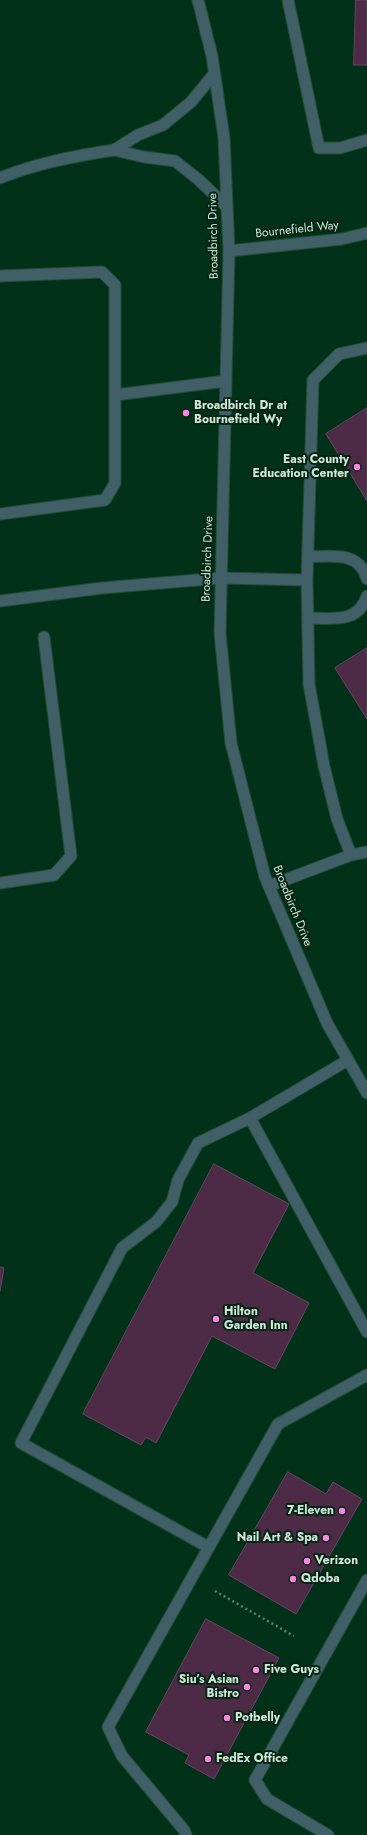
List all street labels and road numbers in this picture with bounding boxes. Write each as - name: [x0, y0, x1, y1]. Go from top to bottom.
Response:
- street label: Broadbirch Drive: [206, 193, 222, 279]
- street label: Bournefield Way: [255, 218, 339, 242]
- street label: Broadbirch Drive: [199, 516, 217, 602]
- street label: Broadbirch Drive: [269, 863, 315, 949]

